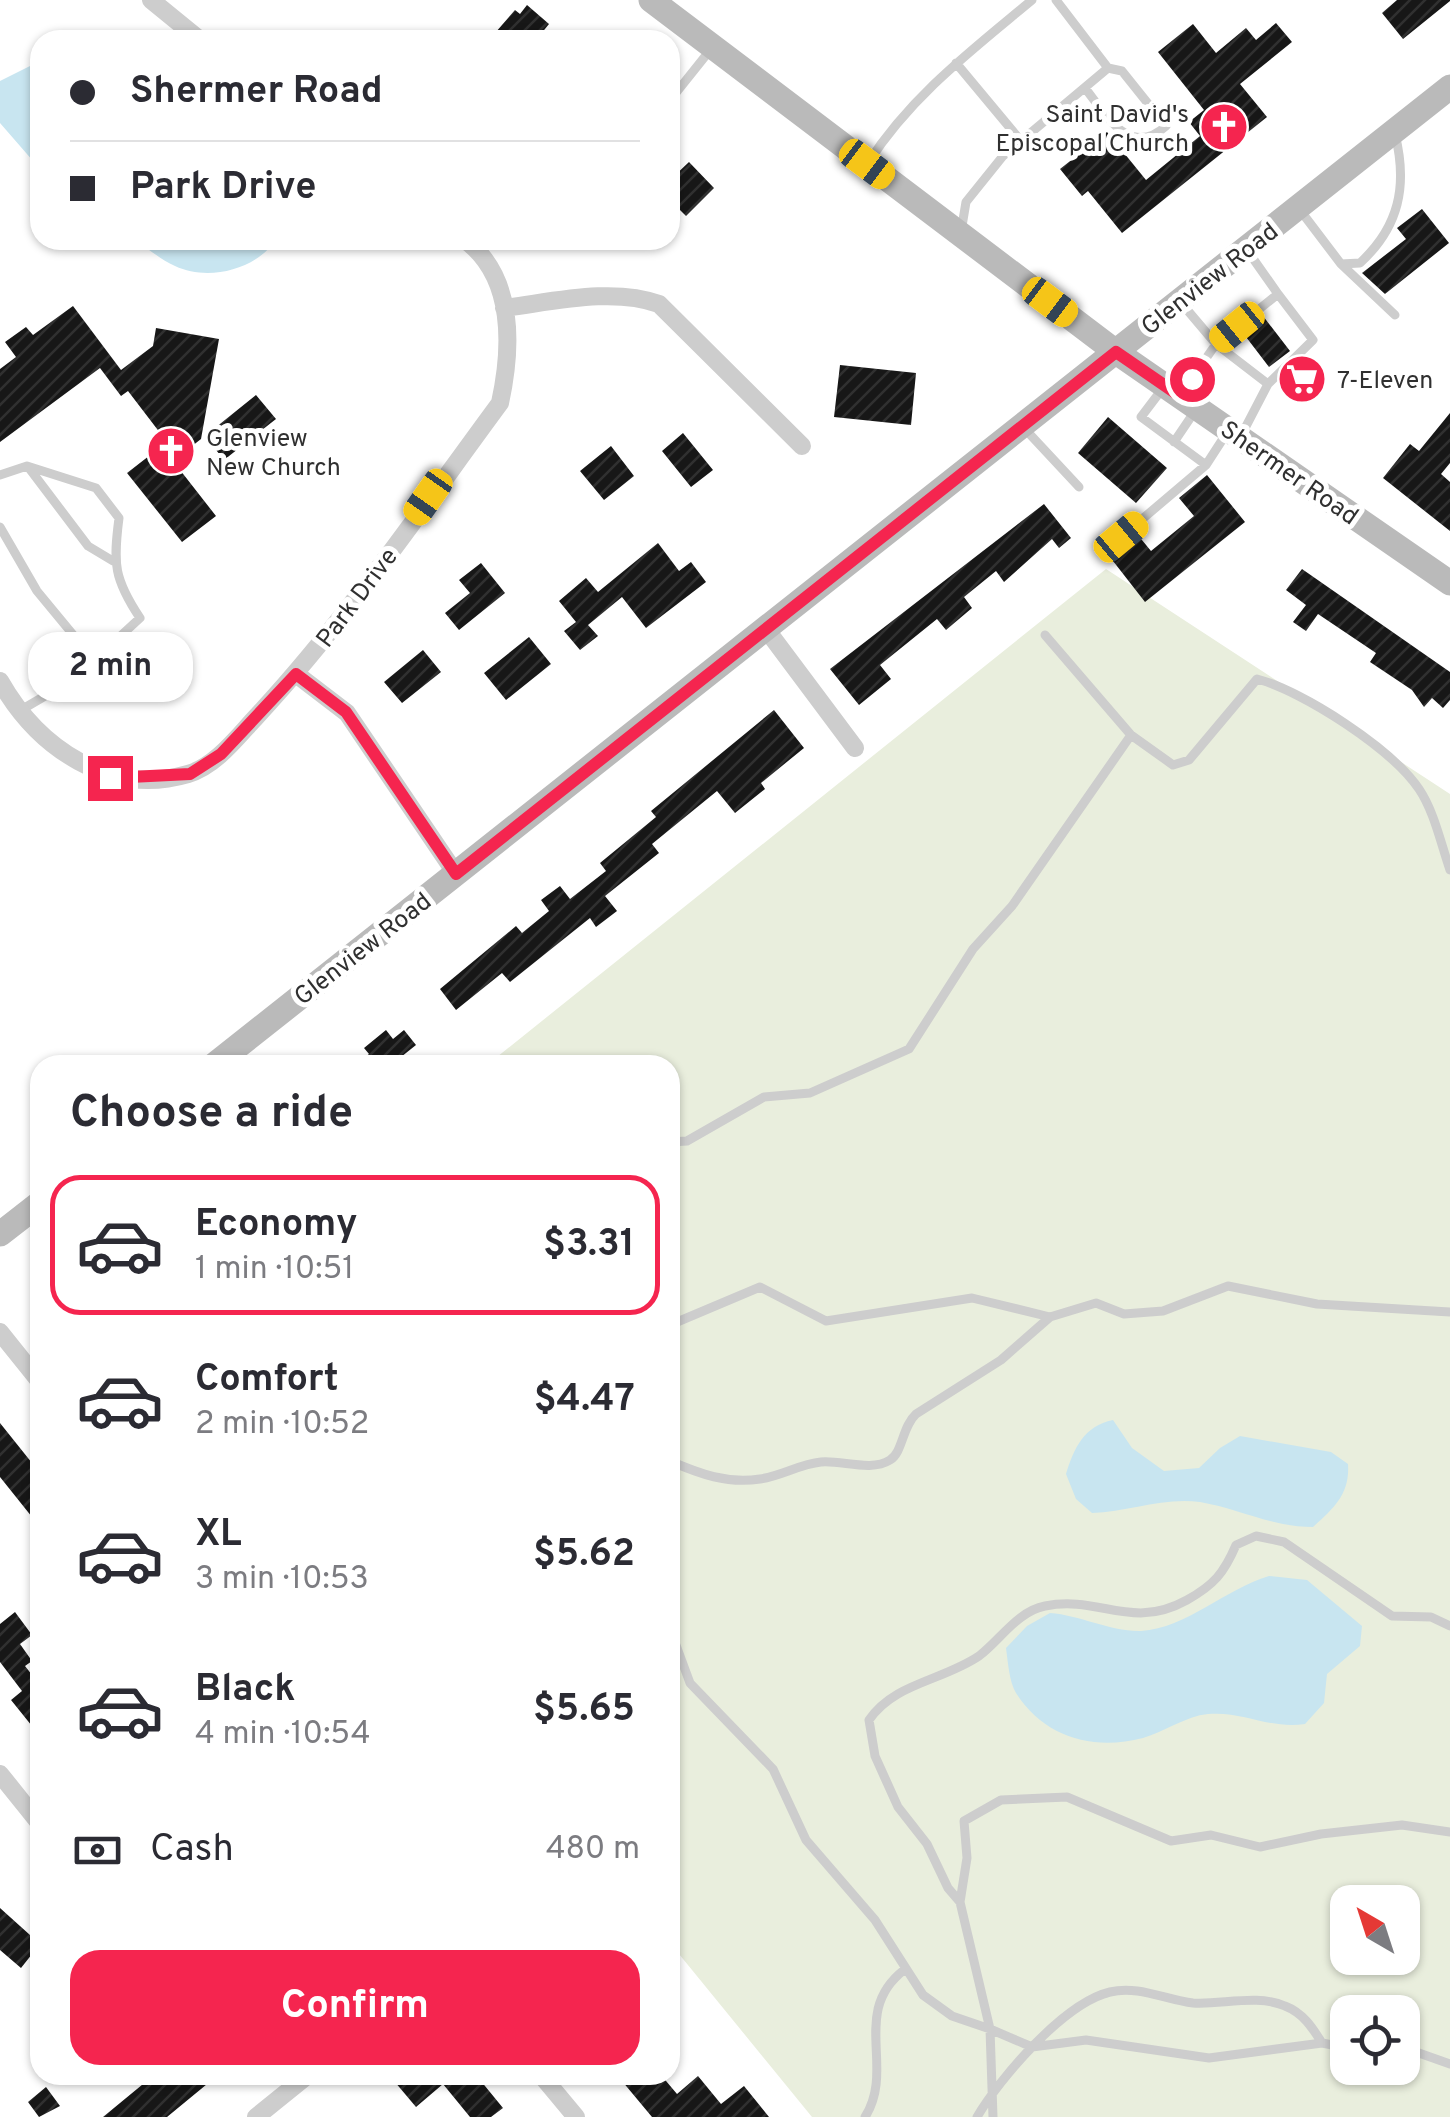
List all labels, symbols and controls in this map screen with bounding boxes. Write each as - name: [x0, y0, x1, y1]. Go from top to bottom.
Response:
- text: Shermer Road: [130, 68, 383, 117]
- place label: Saint David's Episcopal Church: [995, 100, 1189, 161]
- church icon: Saint David's Episcopal Church: [1198, 101, 1250, 153]
- car: [834, 134, 900, 194]
- text: Park Drive: [130, 164, 316, 213]
- street label: Glenview Road: [1136, 217, 1286, 344]
- car: [1017, 272, 1083, 332]
- car: [1204, 296, 1270, 358]
- supermarket icon: 7-Eleven: [1276, 353, 1328, 405]
- route start: [1170, 357, 1215, 402]
- place label: 7-Eleven: [1337, 366, 1433, 398]
- street label: Shermer Road: [1213, 415, 1364, 534]
- place label: Glenview New Church: [206, 424, 341, 485]
- church icon: Glenview New Church: [145, 425, 197, 477]
- car: [399, 464, 457, 530]
- car: [1088, 506, 1154, 568]
- street label: Park Drive: [311, 543, 406, 655]
- callout: 2 min: [28, 633, 192, 703]
- text: 2 min: [69, 647, 152, 687]
- route end: [88, 756, 133, 801]
- street label: Glenview Road: [289, 887, 439, 1014]
- text: Choose a ride: [70, 1086, 353, 1143]
- icon: car: [75, 1200, 165, 1290]
- text: Economy: [195, 1201, 357, 1250]
- text: $3.31: [543, 1221, 635, 1270]
- text: 1 min · 10:51: [195, 1250, 354, 1290]
- icon: car: [75, 1355, 165, 1445]
- text: Comfort: [195, 1356, 339, 1405]
- text: $4.47: [534, 1376, 635, 1425]
- text: 2 min · 10:52: [195, 1405, 369, 1445]
- icon: car: [75, 1510, 165, 1600]
- text: XL: [195, 1511, 242, 1560]
- text: $5.62: [533, 1531, 635, 1580]
- text: 3 min · 10:53: [195, 1560, 369, 1600]
- icon: car: [75, 1665, 165, 1755]
- text: Black: [195, 1666, 295, 1715]
- text: $5.65: [533, 1686, 635, 1735]
- text: 4 min · 10:54: [195, 1715, 371, 1755]
- icon: cash: [70, 1823, 125, 1878]
- text: Cash: [150, 1826, 234, 1875]
- text: 480 m: [546, 1830, 640, 1870]
- north arrow: [1330, 1885, 1420, 1975]
- map controls: [1330, 1885, 1420, 2085]
- button: Confirm: [70, 1950, 640, 2065]
- button: locate: [1330, 1995, 1420, 2085]

